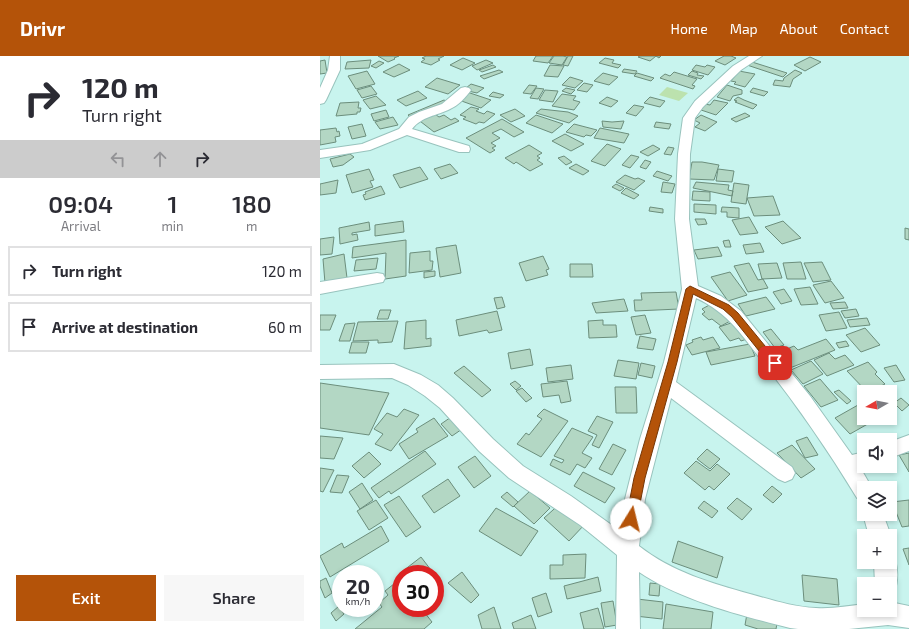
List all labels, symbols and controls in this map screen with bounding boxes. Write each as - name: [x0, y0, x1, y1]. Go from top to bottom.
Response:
- text: Drivr: [20, 17, 65, 40]
- text: Home: [671, 20, 708, 37]
- text: Map: [730, 20, 758, 37]
- text: About: [780, 20, 818, 37]
- text: Contact: [840, 20, 889, 37]
- text: 120 m: [82, 70, 159, 104]
- icon: right: [16, 72, 68, 124]
- text: Turn right: [82, 104, 162, 126]
- icon: left: [107, 148, 129, 170]
- icon: ahead: [149, 148, 171, 170]
- icon: right: [191, 148, 213, 170]
- text: 09:04: [48, 189, 113, 218]
- text: 1: [168, 189, 178, 218]
- text: 180: [232, 189, 272, 218]
- text: Arrival: [61, 218, 101, 234]
- text: min: [161, 218, 184, 234]
- text: m: [246, 218, 258, 234]
- icon: right: [18, 260, 40, 282]
- text: Turn right: [52, 262, 122, 280]
- text: 120 m: [262, 262, 302, 280]
- icon: arrive: [18, 316, 40, 338]
- text: Arrive at destination: [52, 318, 198, 336]
- text: 60 m: [268, 318, 302, 336]
- pin: [758, 346, 792, 380]
- icon: arrive: [764, 352, 786, 374]
- north arrow: [857, 385, 897, 425]
- map controls: [857, 385, 897, 617]
- button: sound: [857, 433, 897, 473]
- button: layers: [857, 481, 897, 521]
- position arrow: [610, 498, 652, 540]
- button: +: [857, 529, 897, 569]
- speed limit sign: 30: [392, 565, 444, 617]
- text: 20: [346, 574, 370, 598]
- button: Exit: [16, 575, 156, 621]
- button: Share: [164, 575, 304, 621]
- button: −: [857, 577, 897, 617]
- text: km/h: [346, 595, 370, 607]

